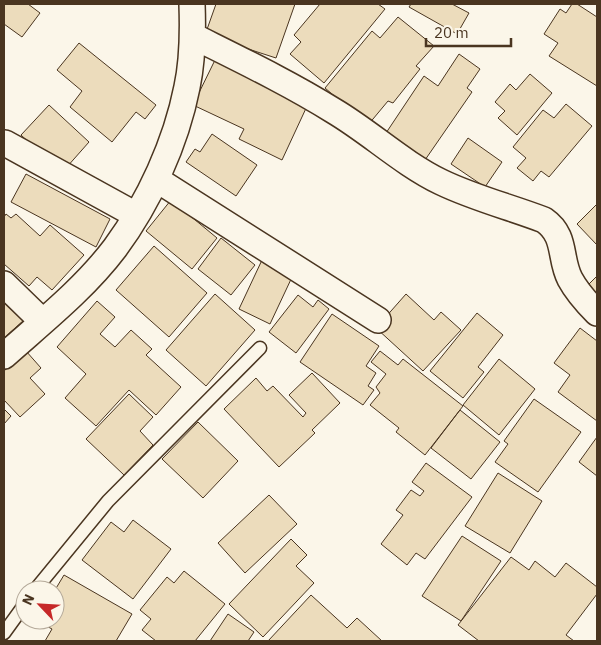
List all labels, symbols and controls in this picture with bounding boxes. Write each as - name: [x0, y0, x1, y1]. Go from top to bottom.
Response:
- scale bar: [426, 15, 511, 47]
- text: 20 m: [434, 23, 469, 42]
- north arrow: [15, 580, 65, 630]
- text: N: [18, 591, 39, 608]

